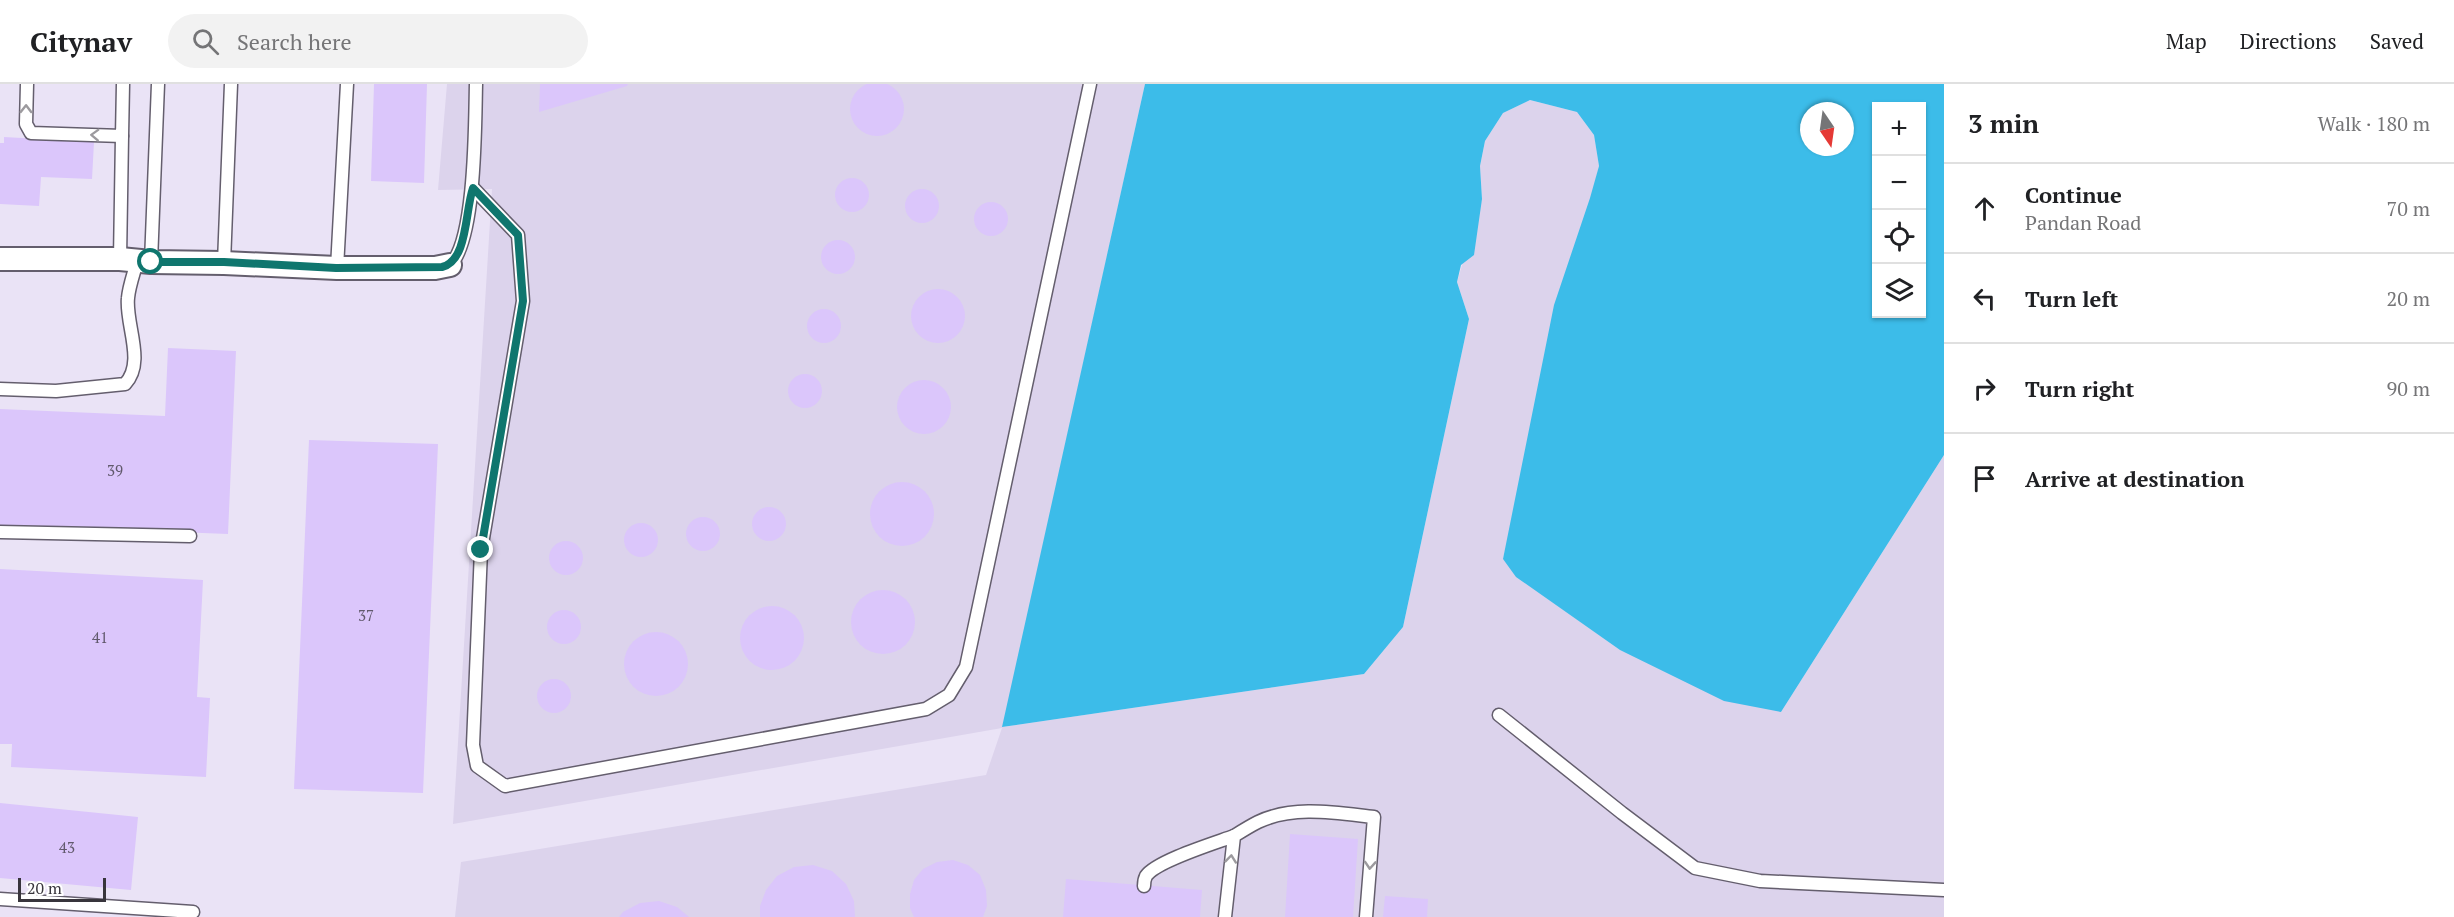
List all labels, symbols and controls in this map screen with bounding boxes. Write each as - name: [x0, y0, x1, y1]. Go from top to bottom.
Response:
- search box: [168, 14, 588, 68]
- text: Citynav: [30, 23, 132, 60]
- icon: search: [189, 25, 222, 58]
- text: Search here: [237, 27, 352, 56]
- text: Map: [2166, 27, 2207, 55]
- text: Directions: [2240, 27, 2337, 55]
- text: Saved: [2370, 27, 2424, 55]
- north arrow: [1800, 102, 1854, 156]
- map controls: [1872, 102, 1926, 318]
- button: +: [1872, 102, 1926, 156]
- one-way arrow: [20, 105, 32, 114]
- text: 3 min: [1968, 106, 2039, 140]
- text: Walk · 180 m: [2318, 110, 2430, 137]
- one-way arrow: [90, 129, 99, 142]
- button: −: [1872, 156, 1926, 210]
- text: Continue: [2025, 180, 2122, 209]
- icon: ahead: [1968, 192, 2001, 225]
- text: 70 m: [2387, 195, 2430, 222]
- text: Pandan Road: [2025, 209, 2141, 236]
- button: locate: [1872, 210, 1926, 264]
- route start: [137, 248, 163, 274]
- button: layers: [1872, 264, 1926, 318]
- icon: left: [1968, 282, 2001, 315]
- text: Turn left: [2025, 284, 2118, 313]
- text: 20 m: [2387, 285, 2430, 312]
- icon: right: [1968, 372, 2001, 405]
- text: Turn right: [2025, 374, 2134, 403]
- text: 90 m: [2387, 375, 2430, 402]
- house number: 39: [107, 460, 123, 480]
- icon: arrive: [1968, 462, 2001, 495]
- text: Arrive at destination: [2025, 464, 2244, 493]
- route end: [467, 536, 493, 562]
- house number: 37: [358, 605, 374, 625]
- house number: 41: [92, 627, 108, 647]
- house number: 43: [59, 837, 75, 857]
- one-way arrow: [1224, 854, 1237, 863]
- one-way arrow: [1364, 860, 1377, 869]
- scale bar: [18, 875, 106, 902]
- text: 20 m: [27, 877, 62, 899]

